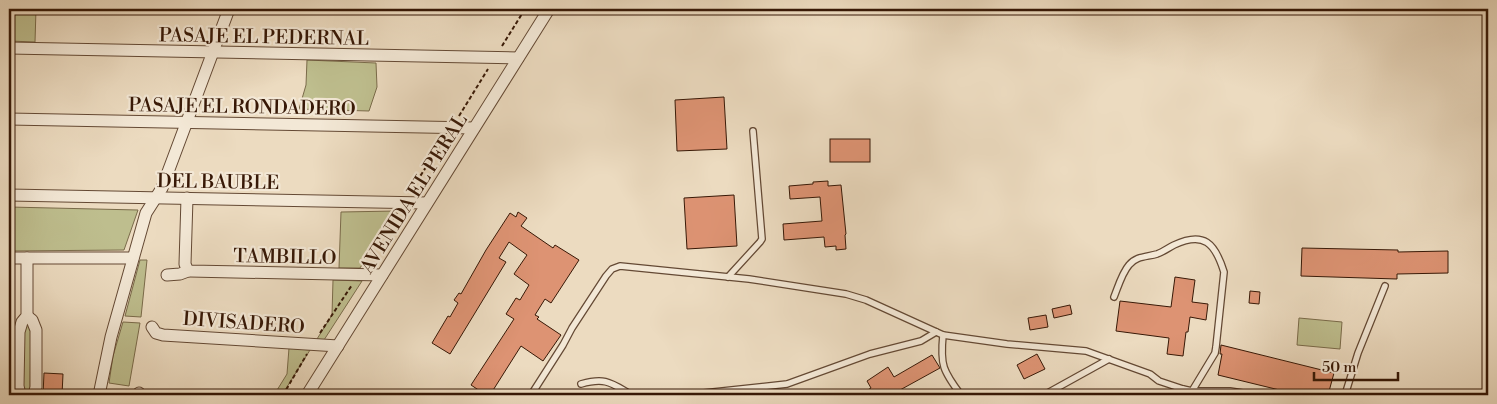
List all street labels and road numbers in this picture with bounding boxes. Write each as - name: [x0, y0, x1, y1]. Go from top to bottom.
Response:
- street label: PASAJE EL PEDERNAL: [159, 23, 369, 51]
- street label: PASAJE EL RONDADERO: [128, 93, 356, 121]
- street label: AVENIDA EL PERAL: [354, 109, 473, 279]
- street label: DEL BAUBLE: [157, 169, 279, 195]
- street label: TAMBILLO: [233, 244, 337, 270]
- street label: DIVISADERO: [182, 307, 306, 339]

